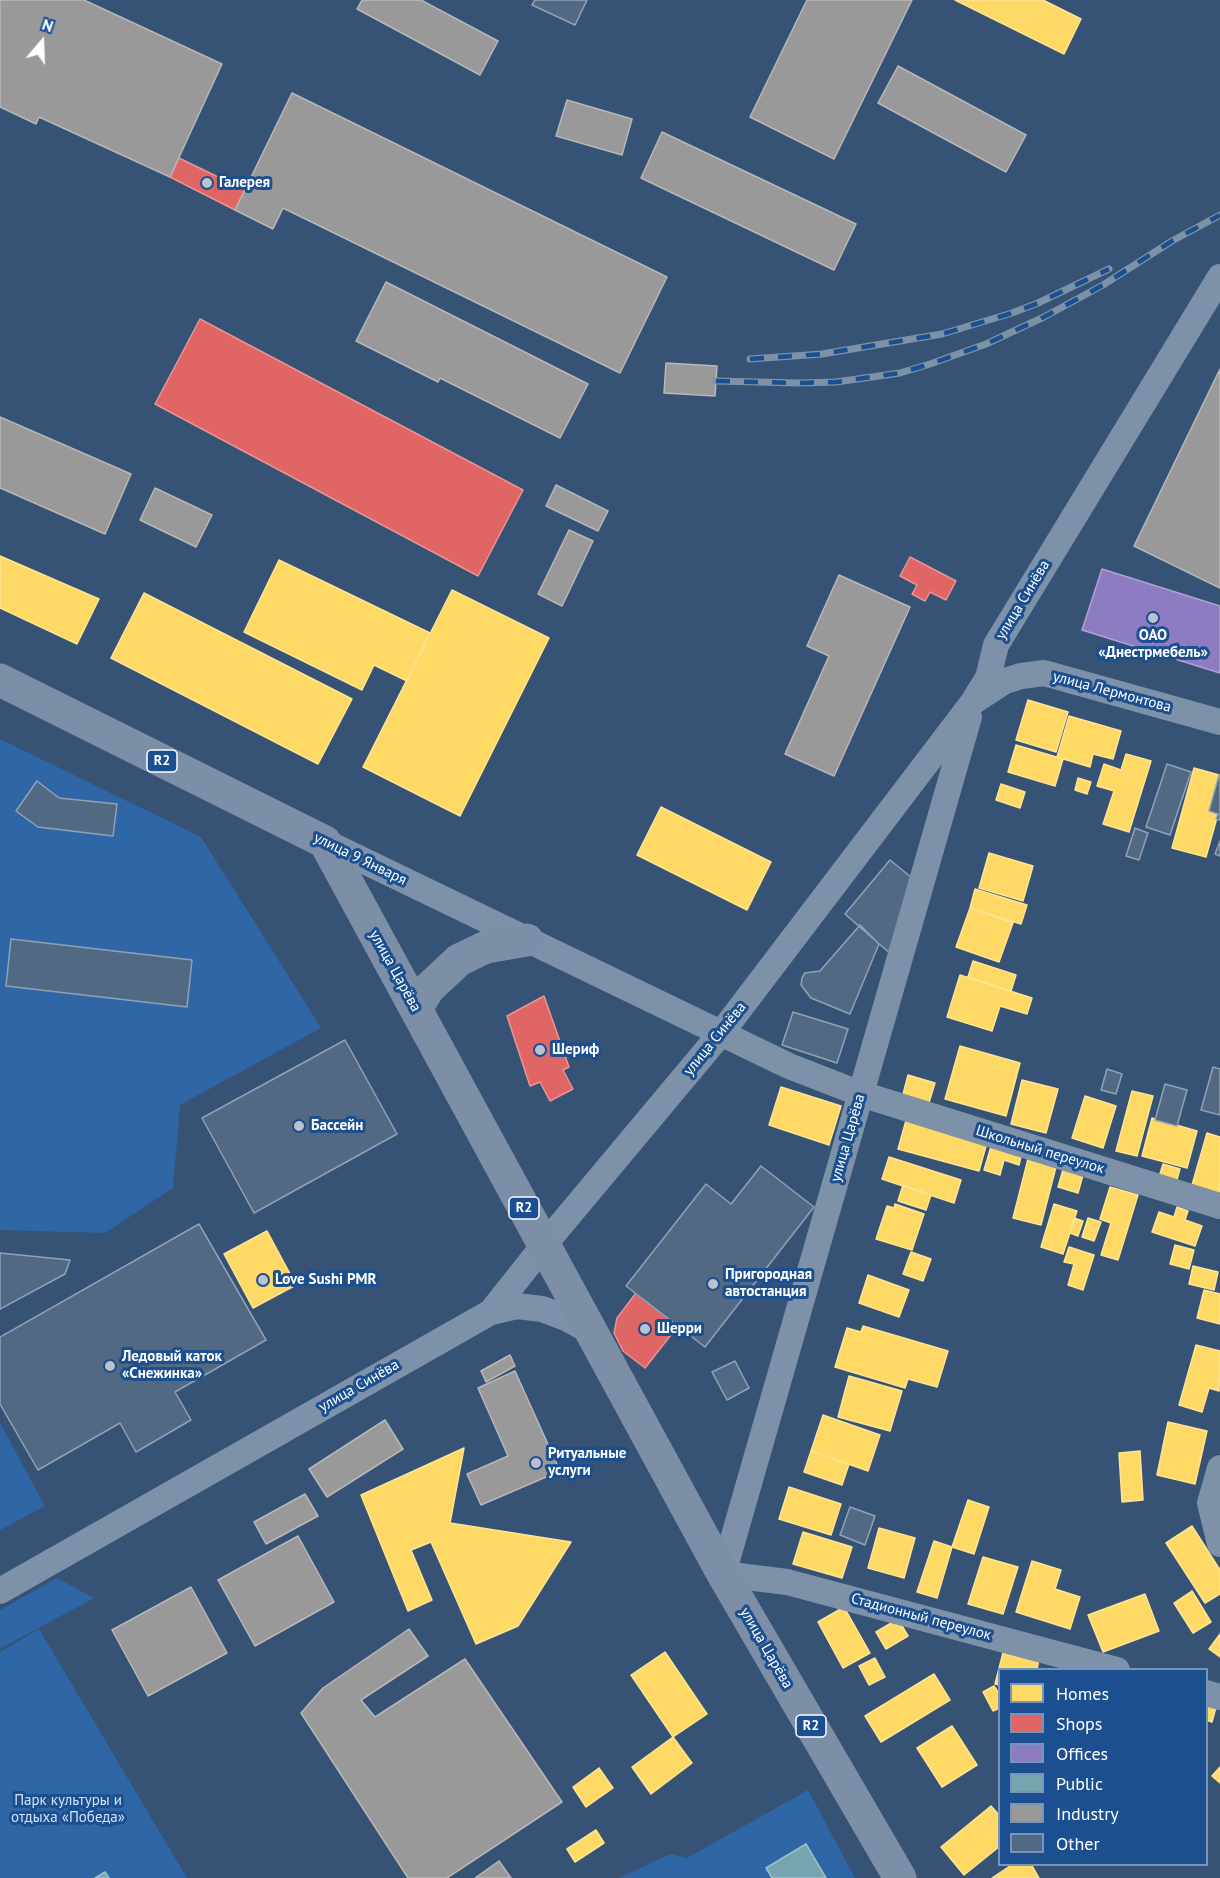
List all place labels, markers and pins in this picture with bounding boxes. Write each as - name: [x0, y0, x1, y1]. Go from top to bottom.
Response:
- place label: Галерея: [219, 174, 270, 192]
- marker: Галерея: [200, 176, 214, 190]
- marker: ОАО «Днестрмебель»: [1146, 611, 1160, 625]
- place label: ОАО «Днестрмебель»: [1098, 627, 1208, 662]
- place label: Шериф: [552, 1041, 599, 1059]
- marker: Шериф: [533, 1043, 547, 1057]
- place label: Бассейн: [311, 1117, 363, 1135]
- marker: Бассейн: [292, 1119, 306, 1133]
- place label: Пригородная автостанция: [725, 1266, 812, 1301]
- place label: Love Sushi PMR: [275, 1271, 376, 1289]
- marker: Love Sushi PMR: [256, 1273, 270, 1287]
- marker: Пригородная автостанция: [706, 1277, 720, 1291]
- place label: Шерри: [657, 1320, 702, 1338]
- marker: Шерри: [638, 1322, 652, 1336]
- place label: Ледовый каток «Снежинка»: [122, 1348, 222, 1383]
- marker: Ледовый каток «Снежинка»: [103, 1359, 117, 1373]
- place label: Ритуальные услуги: [548, 1445, 626, 1480]
- marker: Ритуальные услуги: [529, 1456, 543, 1470]

